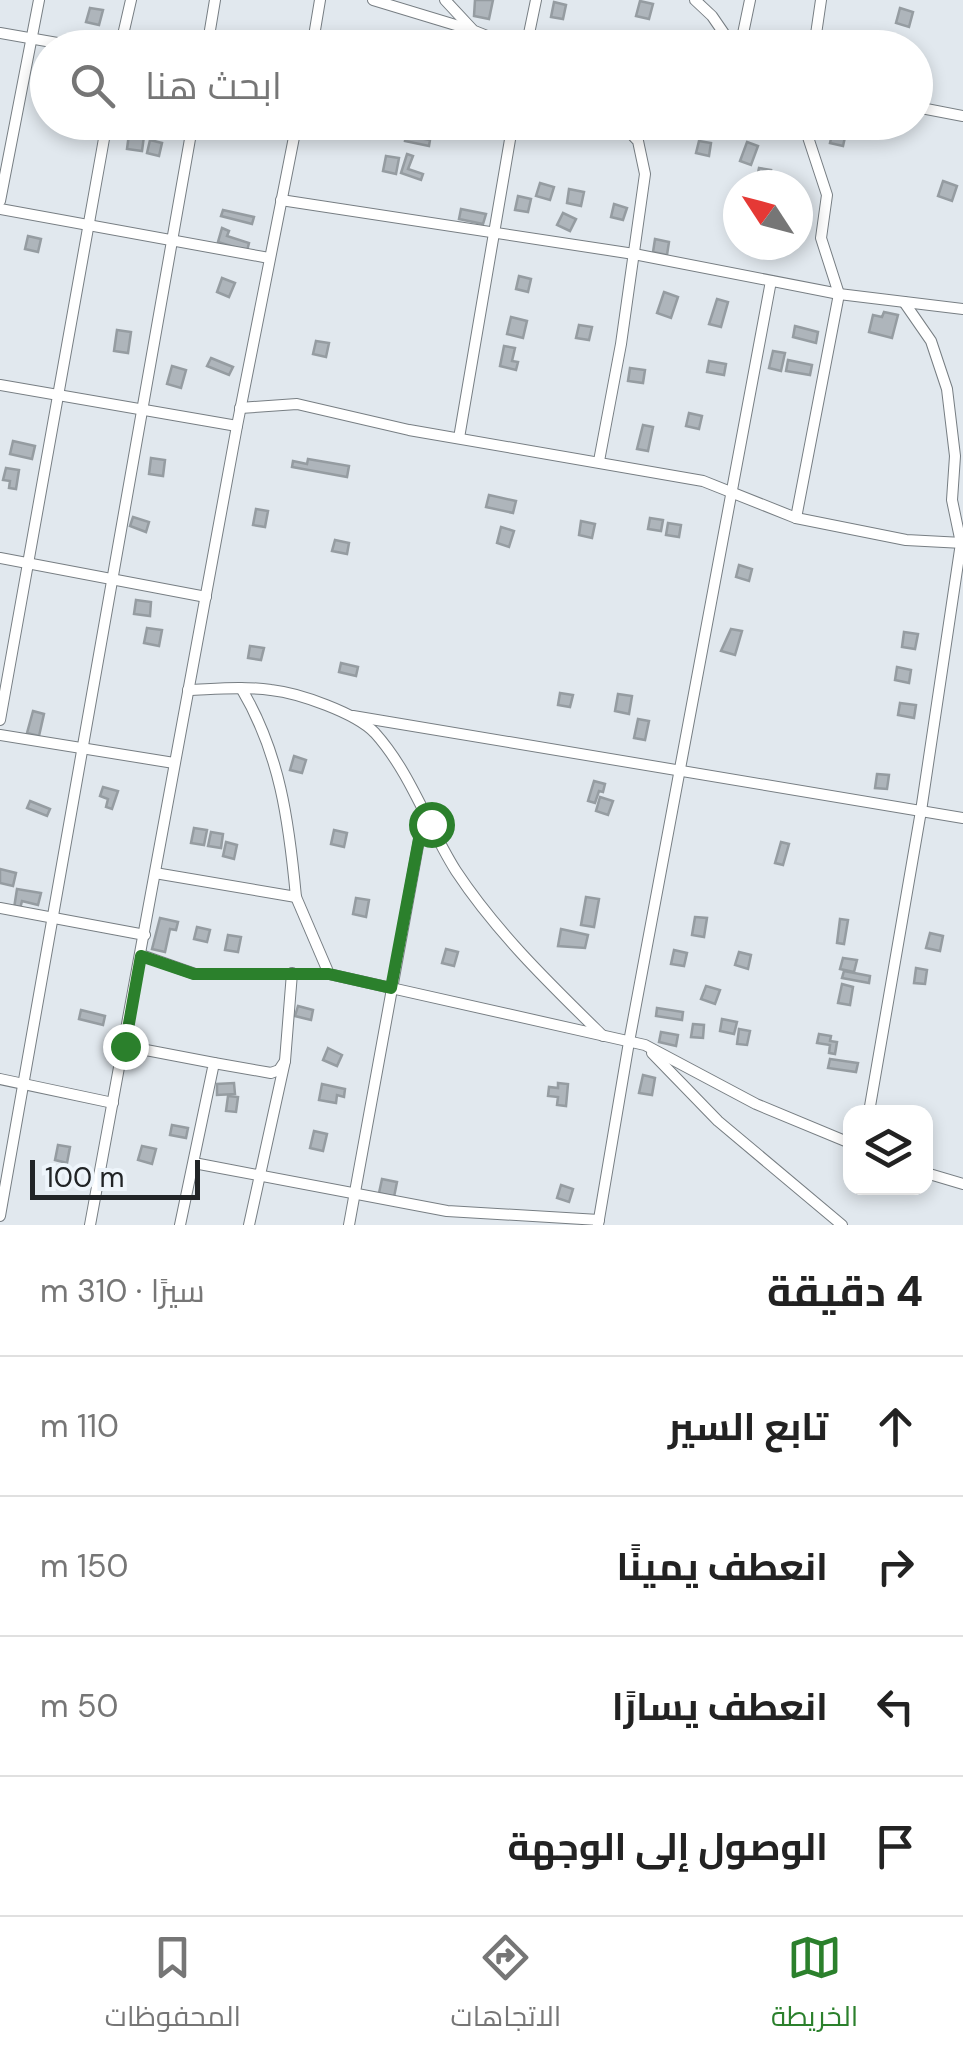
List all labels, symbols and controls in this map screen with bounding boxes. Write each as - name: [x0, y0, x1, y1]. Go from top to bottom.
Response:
- search box: [30, 30, 933, 140]
- icon: search: [65, 58, 120, 113]
- text: ابحث هنا: [145, 61, 282, 111]
- north arrow: [723, 170, 813, 260]
- route start: [409, 802, 455, 848]
- route end: [103, 1024, 149, 1070]
- map controls: [843, 1105, 933, 1195]
- button: layers: [843, 1105, 933, 1195]
- scale bar: [30, 1155, 200, 1200]
- text: 100 m: [45, 1159, 124, 1196]
- text: 4 دقيقة: [767, 1264, 923, 1319]
- text: سيرًا · 310 m: [40, 1270, 205, 1312]
- icon: ahead: [868, 1399, 923, 1454]
- text: تابع السير: [668, 1402, 828, 1452]
- text: 110 m: [40, 1405, 119, 1447]
- icon: right: [868, 1539, 923, 1594]
- text: انعطف يمينًا: [616, 1542, 828, 1592]
- text: 150 m: [40, 1545, 128, 1587]
- icon: left: [868, 1679, 923, 1734]
- text: انعطف يسارًا: [612, 1682, 828, 1732]
- text: 50 m: [40, 1685, 118, 1727]
- icon: arrive: [868, 1819, 923, 1874]
- text: الوصول إلى الوجهة: [507, 1822, 828, 1872]
- tab: المحفوظات: [105, 1930, 241, 2042]
- tab: الاتجاهات: [451, 1930, 561, 2042]
- tab: الخريطة: [771, 1930, 858, 2042]

